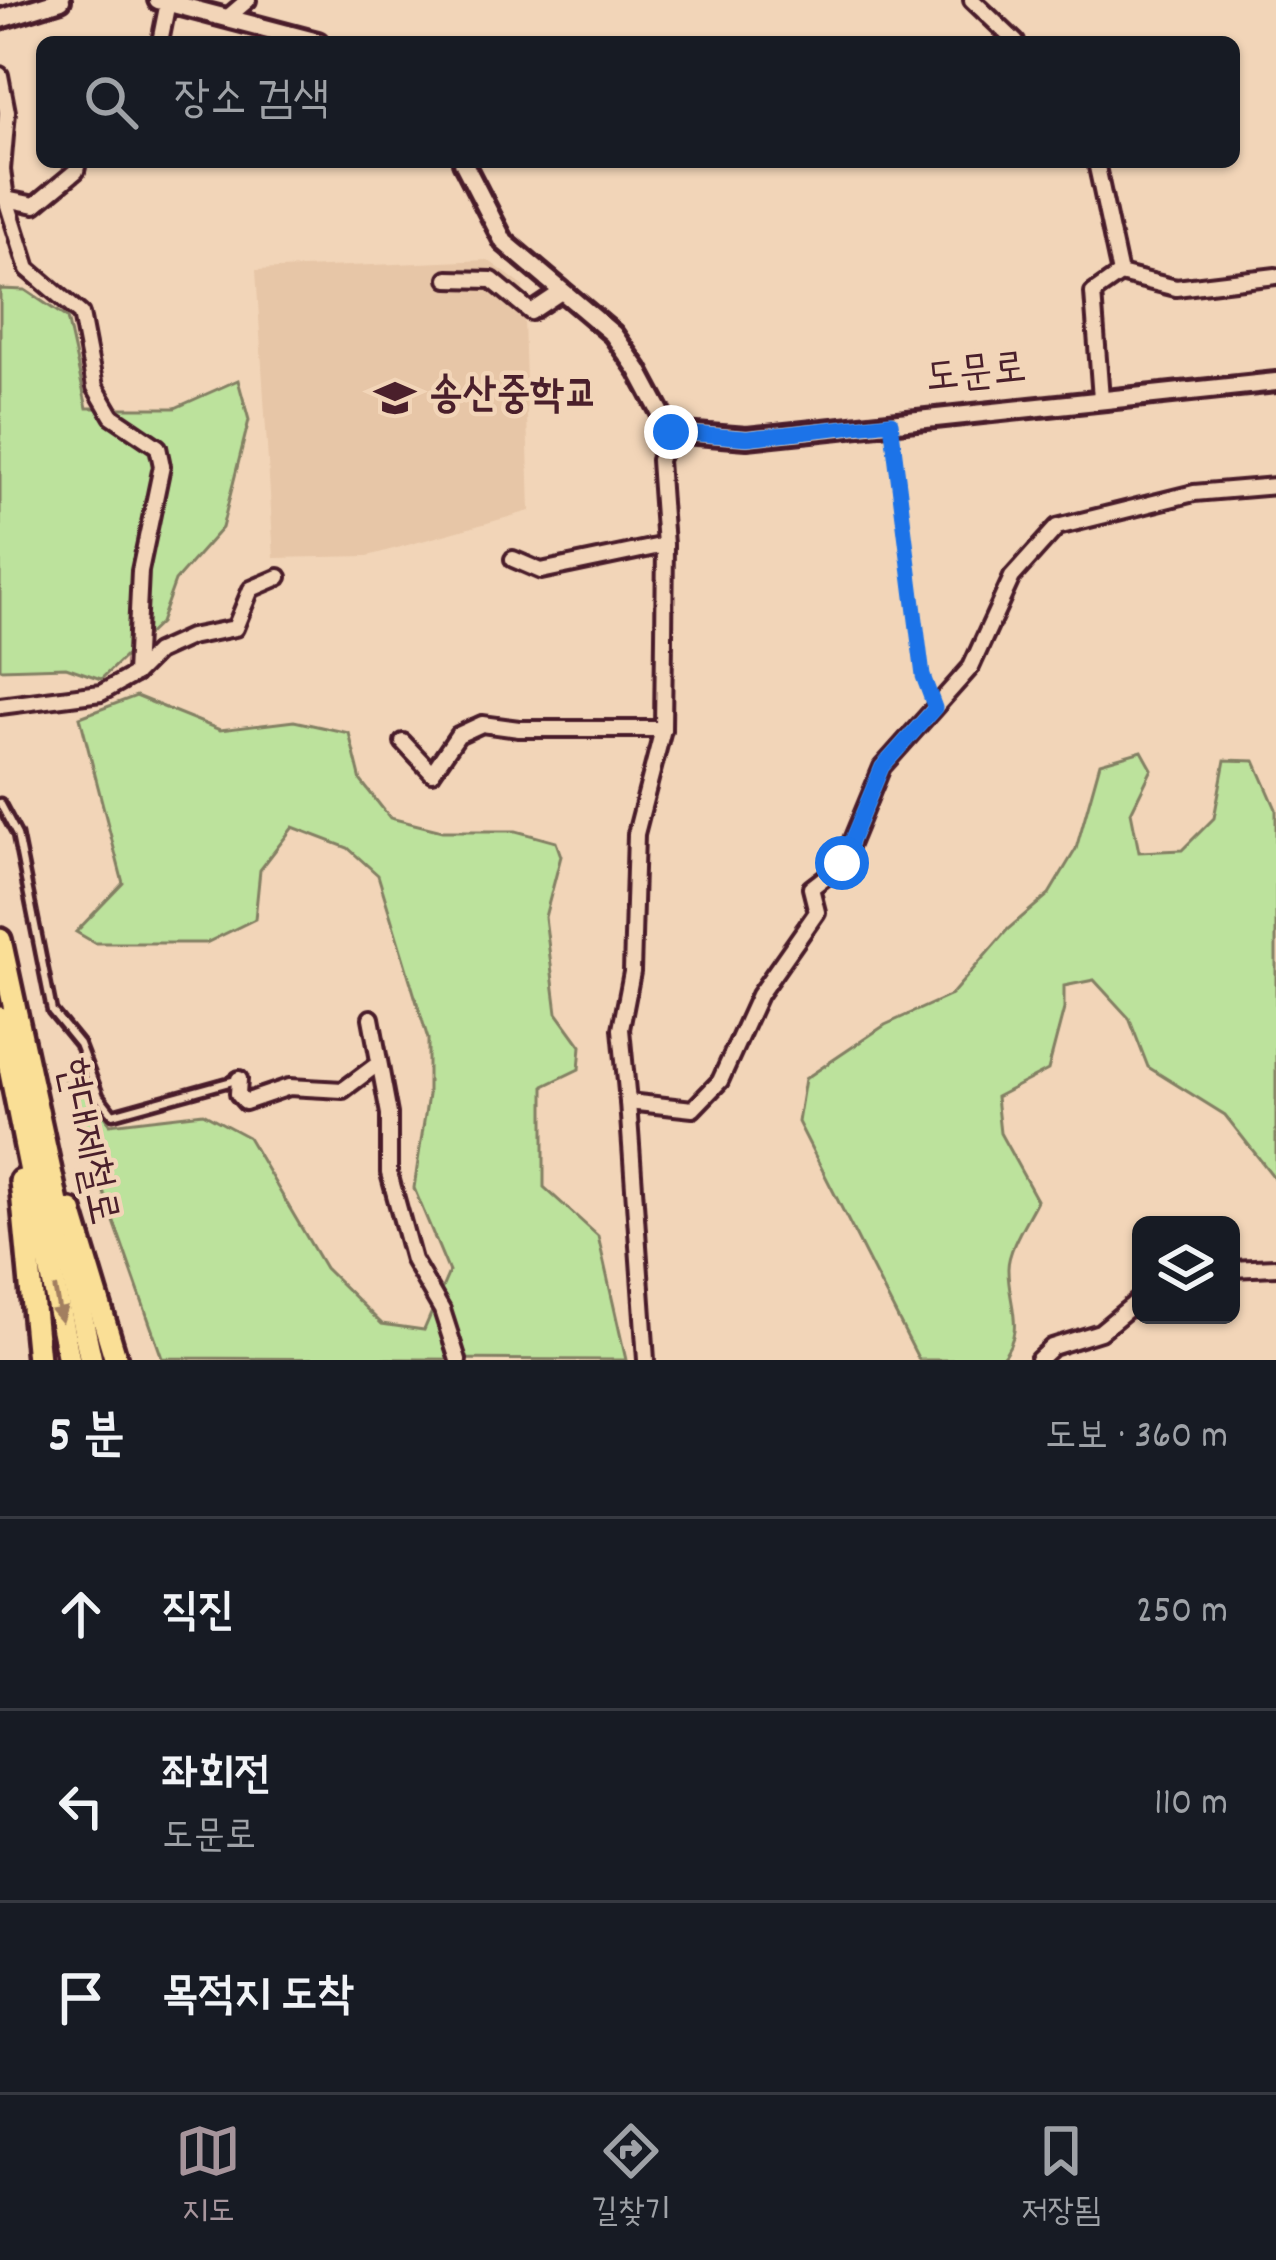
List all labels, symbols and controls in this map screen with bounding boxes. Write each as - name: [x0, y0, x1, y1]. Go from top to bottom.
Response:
- search box: [36, 36, 1240, 168]
- icon: search: [78, 69, 144, 135]
- text: 장소 검색: [174, 70, 329, 134]
- street label: 도문로: [922, 341, 1030, 411]
- place label: 송산중학교: [429, 368, 598, 428]
- school or university icon: 송산중학교: [372, 375, 418, 421]
- route end: [644, 405, 698, 459]
- route start: [815, 836, 869, 890]
- street label: 현대제철로: [37, 1053, 131, 1231]
- map controls: [1132, 1216, 1240, 1324]
- button: layers: [1132, 1216, 1240, 1324]
- one-way arrow: [49, 1287, 68, 1324]
- text: 5 분: [48, 1403, 124, 1475]
- text: 도보 · 360 m: [1045, 1411, 1228, 1466]
- icon: ahead: [48, 1581, 114, 1647]
- text: 직진: [162, 1582, 234, 1646]
- text: 250 m: [1136, 1586, 1228, 1641]
- text: 좌회전: [162, 1746, 271, 1810]
- icon: left: [48, 1773, 114, 1839]
- text: 110 m: [1154, 1778, 1228, 1833]
- text: 도문로: [162, 1811, 256, 1866]
- icon: arrive: [48, 1965, 114, 2031]
- text: 목적지 도착: [162, 1966, 353, 2030]
- tab: 지도: [175, 2118, 241, 2237]
- tab: 길찾기: [591, 2118, 671, 2237]
- tab: 저장됨: [1021, 2118, 1101, 2237]

